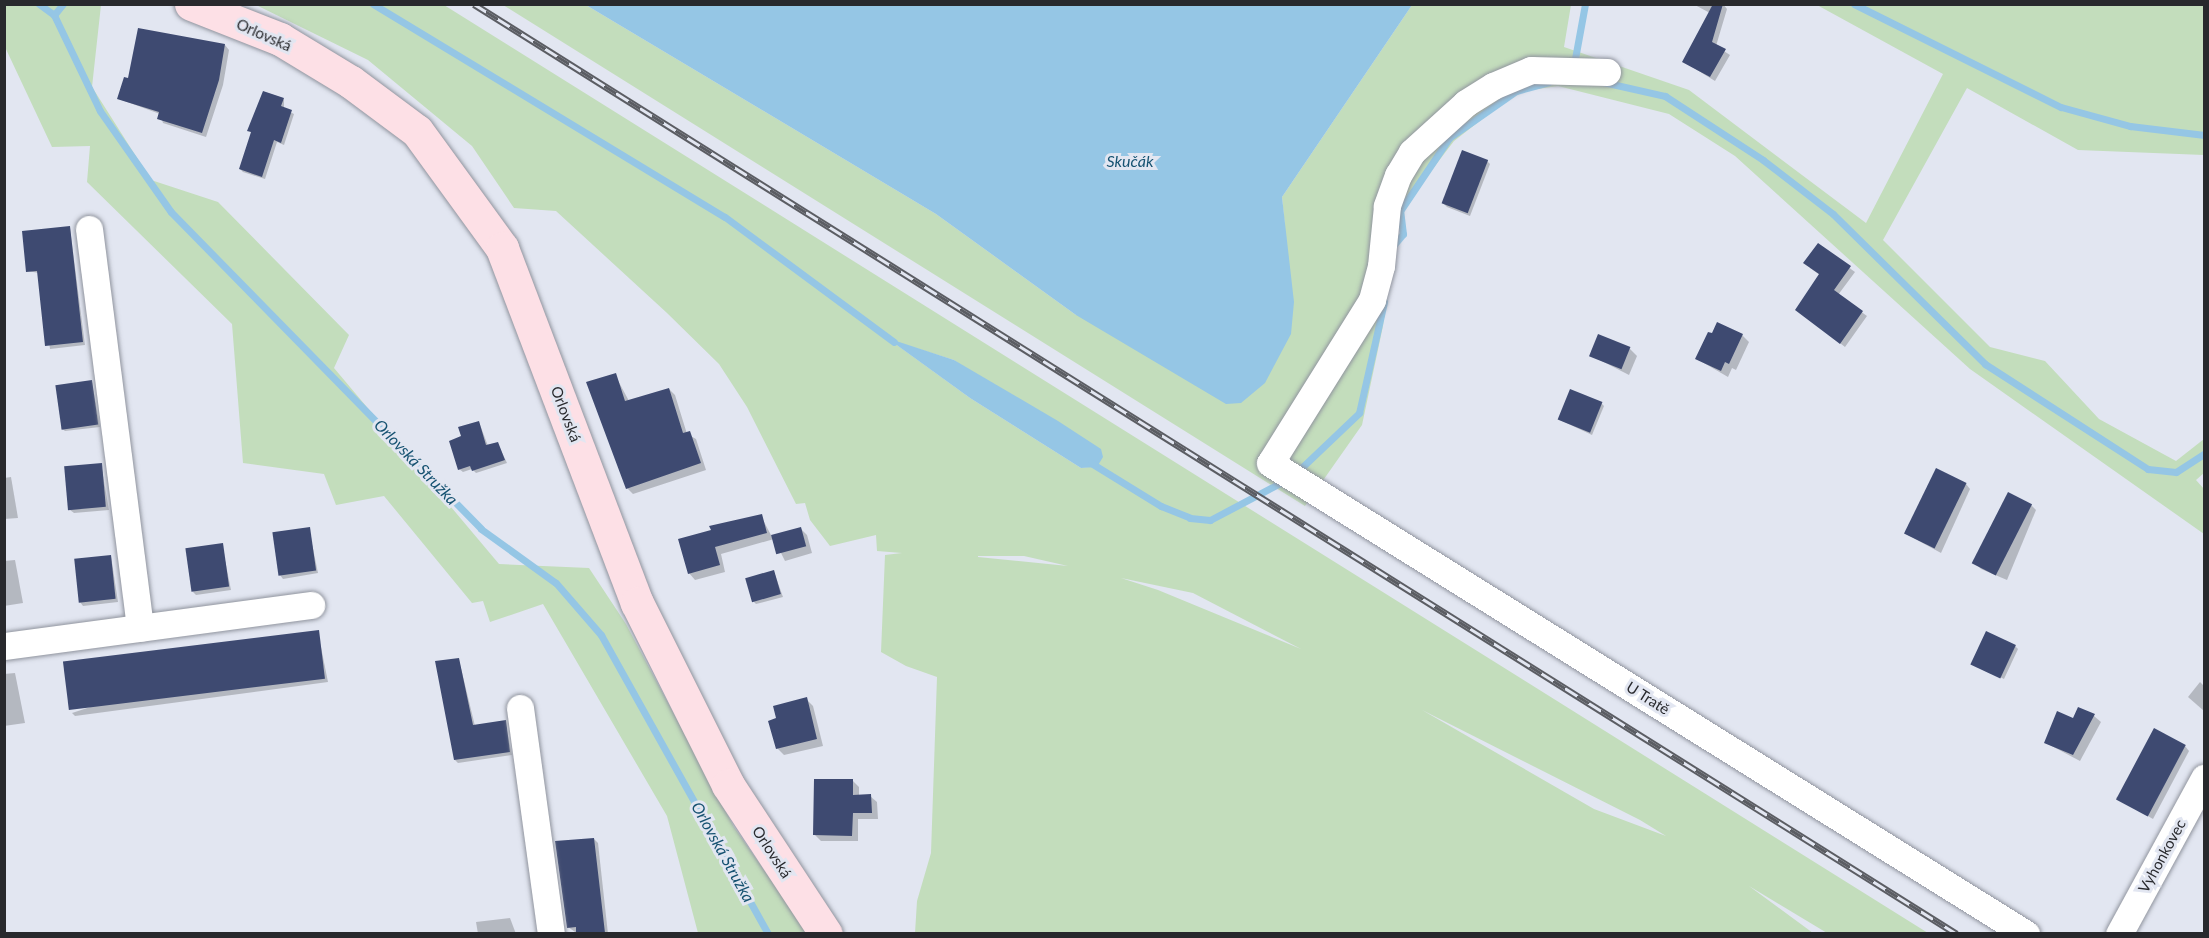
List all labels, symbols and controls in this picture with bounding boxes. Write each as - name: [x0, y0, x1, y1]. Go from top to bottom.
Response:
- street label: Orlovská: [234, 15, 294, 55]
- water label: Skučák: [1107, 151, 1153, 171]
- street label: Orlovská: [547, 384, 585, 444]
- water label: Orlovská Stružka: [370, 415, 462, 509]
- street label: U Tratě: [1623, 678, 1673, 718]
- water label: Orlovská Stružka: [688, 799, 758, 905]
- street label: Vyhonkovec: [2135, 816, 2189, 896]
- street label: Orlovská: [749, 823, 795, 881]

